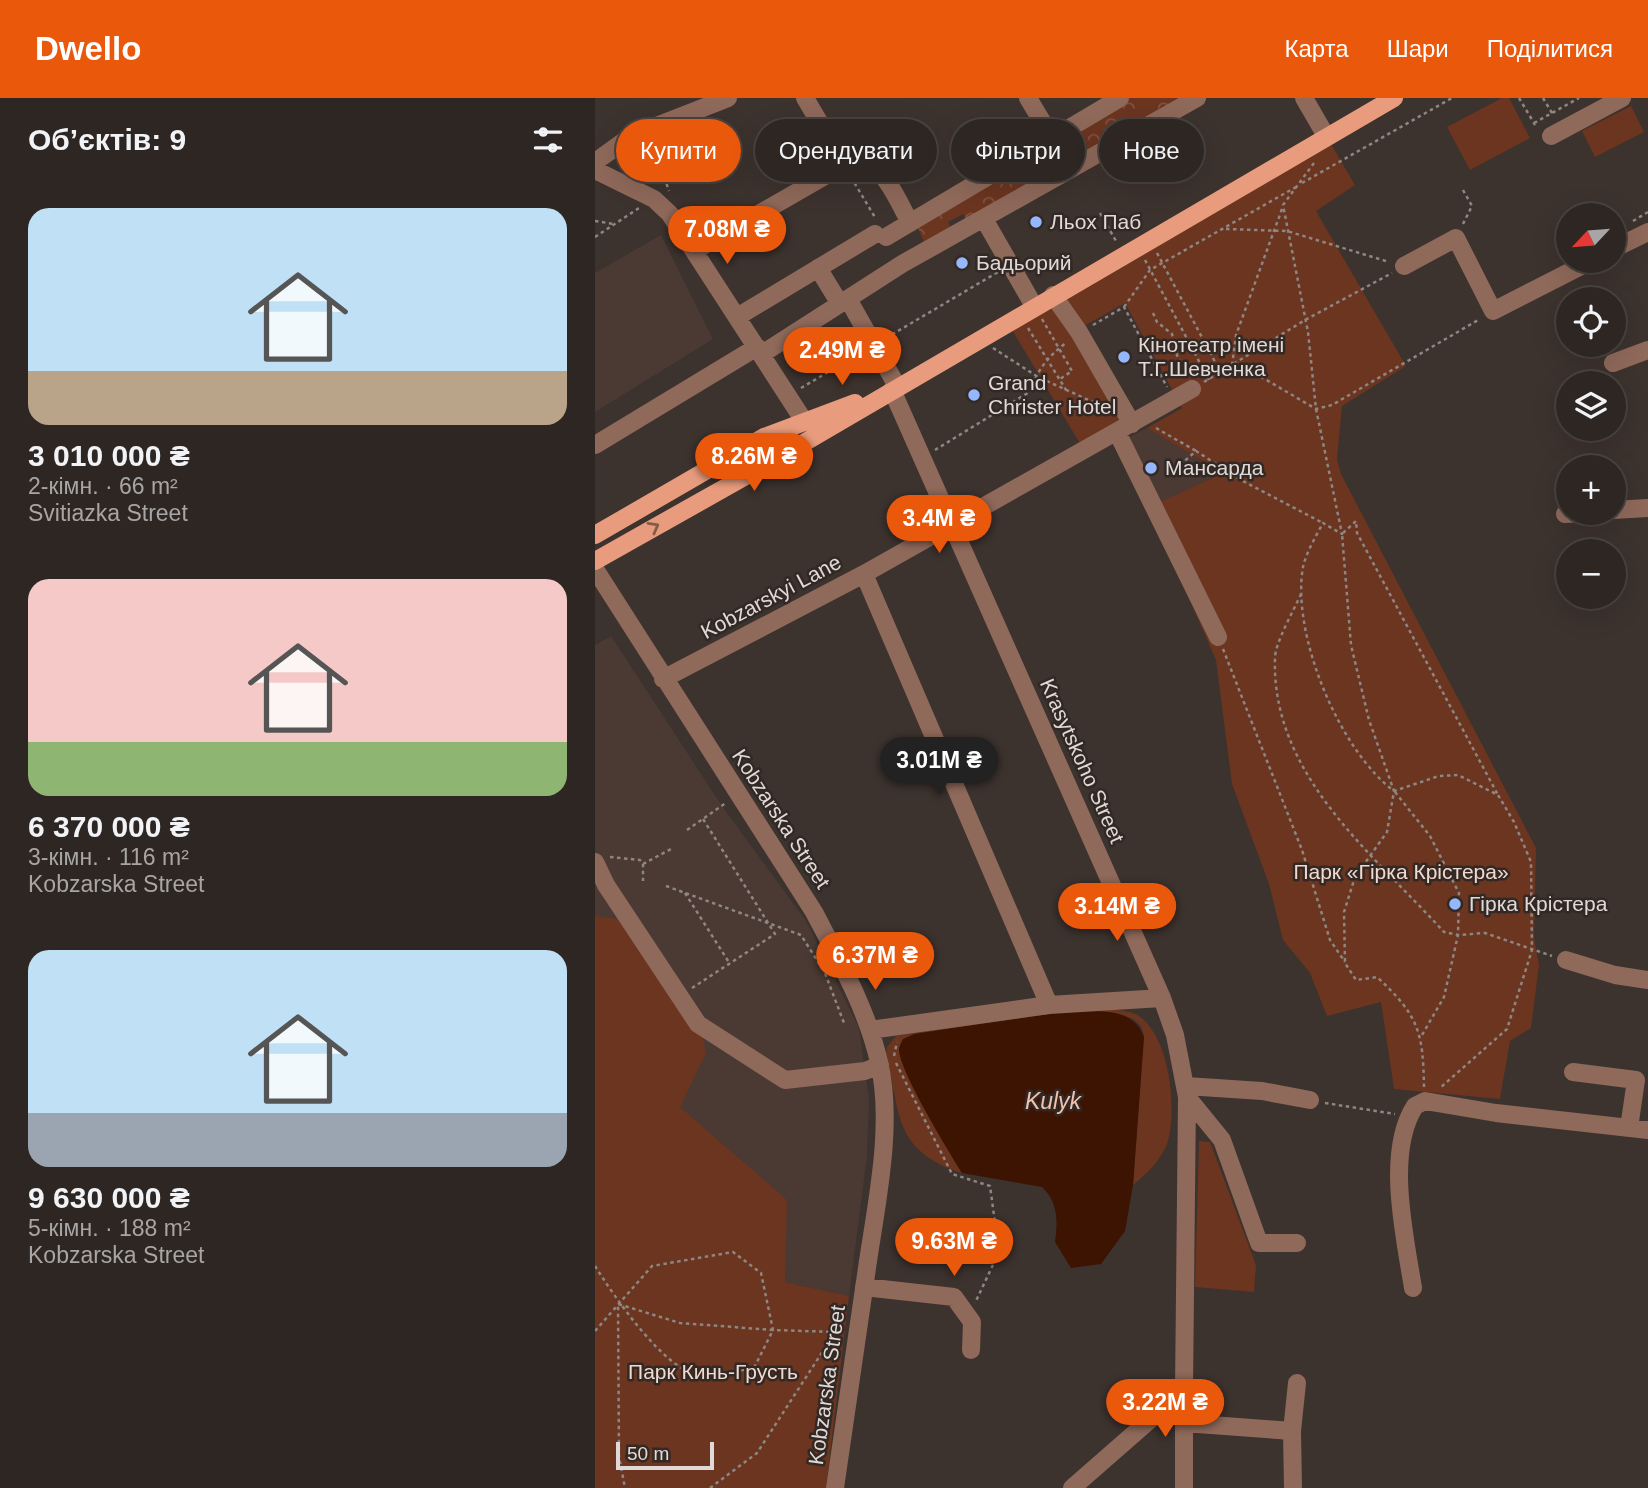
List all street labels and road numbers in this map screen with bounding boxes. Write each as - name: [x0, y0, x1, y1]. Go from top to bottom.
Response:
- street label: Kobzarskyi Lane: [697, 550, 845, 643]
- street label: Krasytskoho Street: [1036, 675, 1129, 847]
- street label: Kobzarska Street: [728, 745, 835, 893]
- street label: Kobzarska Street: [804, 1303, 849, 1466]

